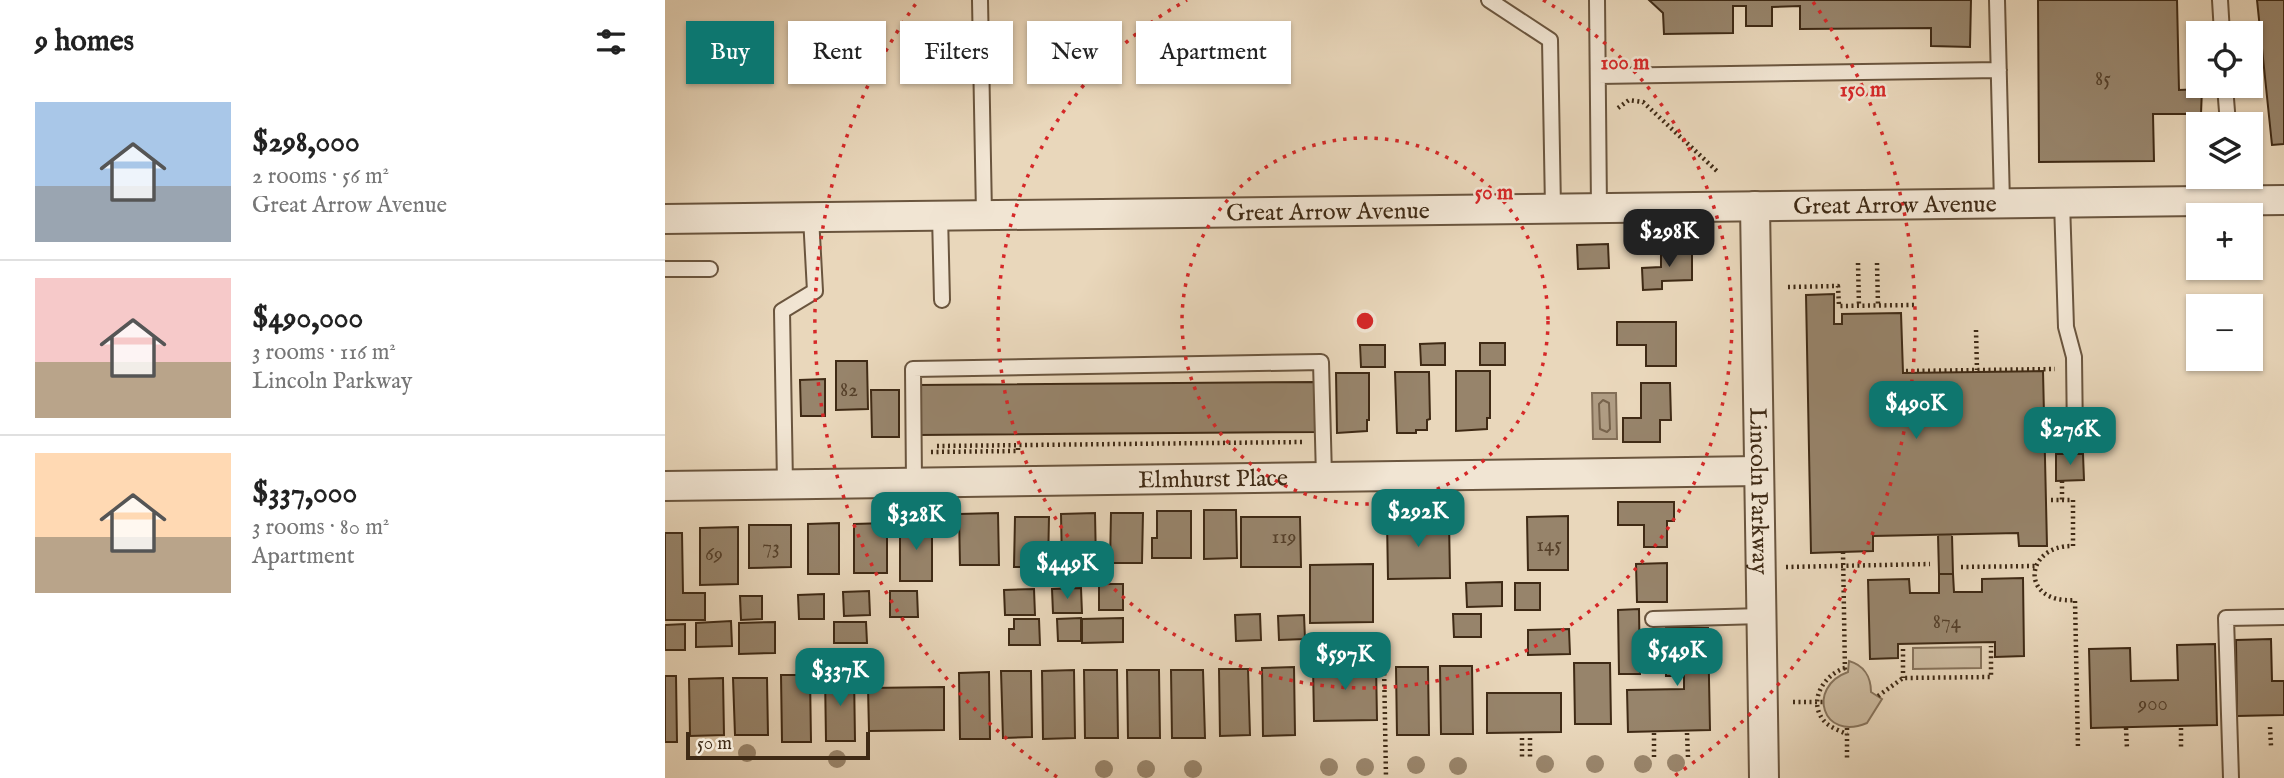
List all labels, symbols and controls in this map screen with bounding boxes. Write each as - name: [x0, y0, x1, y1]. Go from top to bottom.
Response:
- chip: Buy: [686, 21, 774, 84]
- chip: Rent: [788, 21, 886, 84]
- chip: Filters: [900, 21, 1013, 84]
- chip: New: [1027, 21, 1122, 84]
- chip: Apartment: [1136, 21, 1291, 84]
- map controls: [2186, 21, 2263, 371]
- button: locate: [2186, 21, 2263, 98]
- text: 9 homes: [35, 23, 134, 61]
- icon: filters: [592, 23, 630, 61]
- text: 100 m: [1600, 50, 1650, 77]
- house number: 85: [2095, 66, 2111, 93]
- text: 150 m: [1840, 77, 1887, 104]
- button: layers: [2186, 112, 2263, 189]
- text: $298,000: [252, 124, 360, 162]
- icon: home: [91, 130, 175, 214]
- text: 2 rooms · 56 m²: [252, 162, 389, 191]
- text: 50 m: [1475, 180, 1514, 207]
- street label: Great Arrow Avenue: [1793, 189, 1997, 223]
- text: Great Arrow Avenue: [252, 191, 447, 220]
- street label: Great Arrow Avenue: [1226, 196, 1430, 229]
- button: +: [2186, 203, 2263, 280]
- pin: $298K: [1620, 210, 1718, 269]
- text: $298K: [1639, 217, 1699, 246]
- button: −: [2186, 294, 2263, 371]
- text: $490,000: [252, 300, 363, 338]
- icon: home: [91, 306, 175, 390]
- centre of rings: [1353, 309, 1377, 333]
- text: 3 rooms · 116 m²: [252, 338, 396, 367]
- text: Lincoln Parkway: [252, 367, 412, 396]
- house number: 82: [840, 377, 858, 404]
- pin: $490K: [1867, 382, 1965, 441]
- text: $490K: [1885, 389, 1947, 418]
- street label: Lincoln Parkway: [1741, 407, 1775, 575]
- pin: $276K: [2021, 407, 2119, 467]
- text: $276K: [2040, 415, 2100, 444]
- street label: Elmhurst Place: [1138, 463, 1288, 497]
- text: $337,000: [252, 475, 357, 513]
- icon: home: [91, 481, 175, 565]
- pin: $292K: [1369, 490, 1467, 549]
- pin: $328K: [867, 492, 965, 552]
- text: $292K: [1388, 497, 1449, 526]
- text: $328K: [887, 500, 945, 529]
- text: 3 rooms · 80 m²: [252, 513, 389, 542]
- house number: 119: [1272, 524, 1296, 551]
- house number: 145: [1536, 532, 1562, 559]
- house number: 73: [762, 534, 780, 561]
- house number: 69: [705, 541, 723, 568]
- text: Apartment: [252, 542, 355, 571]
- pin: $449K: [1018, 542, 1116, 601]
- text: $449K: [1036, 549, 1098, 578]
- house number: 874: [1933, 609, 1962, 636]
- pin: $549K: [1628, 628, 1726, 688]
- pin: $597K: [1296, 632, 1394, 692]
- text: $549K: [1648, 636, 1706, 665]
- text: $597K: [1316, 640, 1374, 669]
- pin: $337K: [791, 648, 889, 708]
- text: $337K: [811, 656, 869, 685]
- house number: 900: [2137, 691, 2168, 718]
- scale bar: [686, 729, 870, 761]
- text: 50 m: [697, 732, 732, 756]

